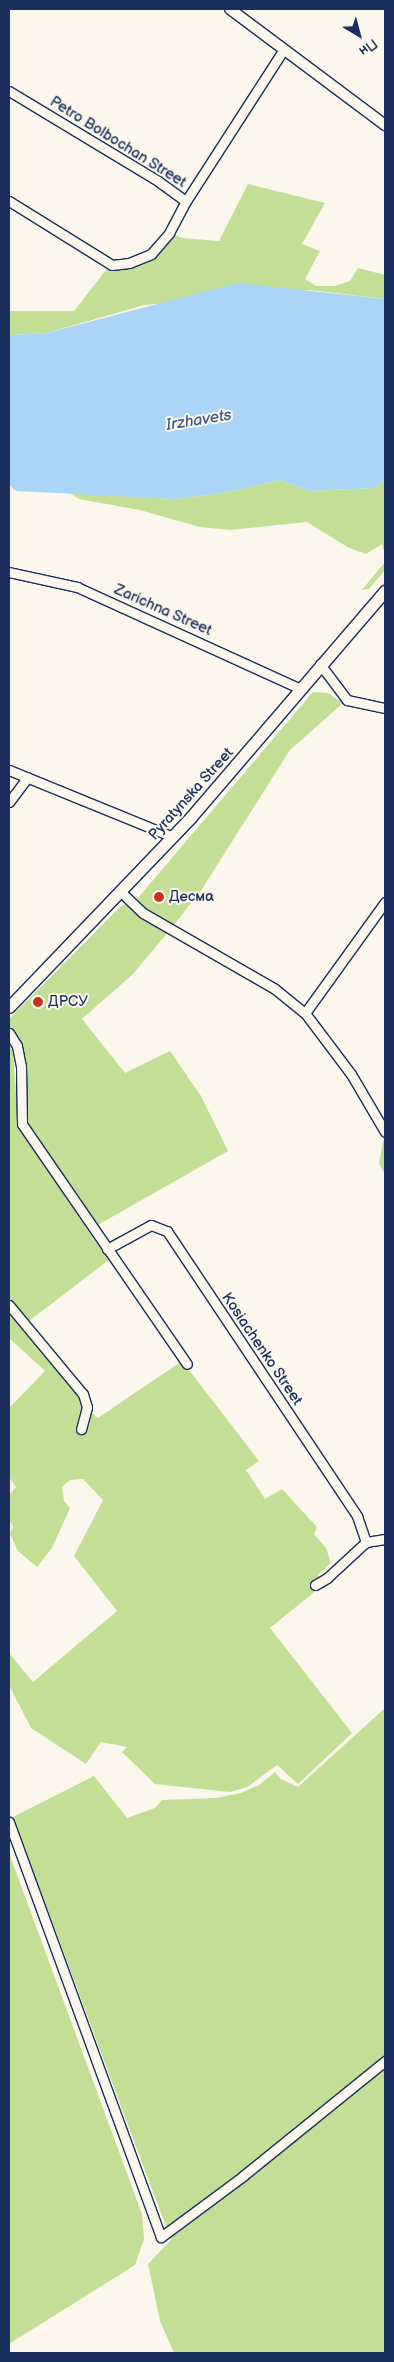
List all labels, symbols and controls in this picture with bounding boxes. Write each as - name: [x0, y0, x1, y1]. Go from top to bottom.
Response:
- north arrow: [334, 10, 384, 60]
- text: Пн: [356, 35, 381, 60]
- street label: Petro Bolbochan Street: [46, 93, 190, 191]
- water label: Irzhavets: [165, 406, 233, 436]
- street label: Zarichna Street: [111, 580, 215, 640]
- street label: Pyratynska Street: [145, 744, 237, 844]
- place label: Десма: [169, 888, 214, 906]
- marker: Десма: [153, 891, 165, 903]
- place label: ДРСУ: [48, 993, 88, 1011]
- marker: ДРСУ: [32, 996, 44, 1008]
- street label: Kosiachenko Street: [218, 1289, 306, 1409]

